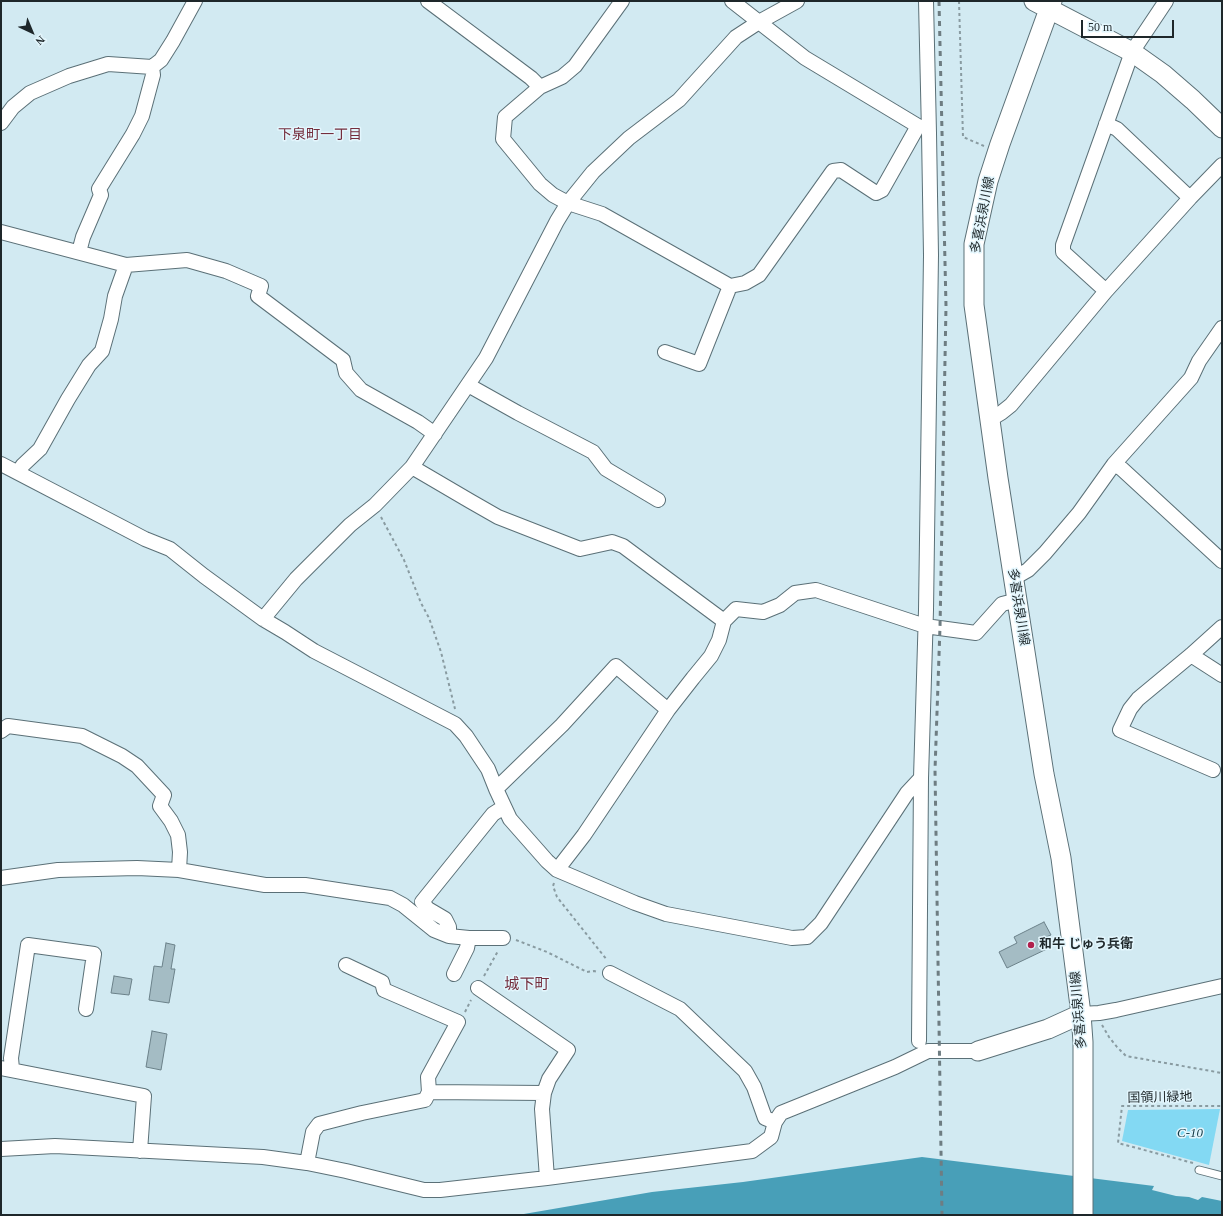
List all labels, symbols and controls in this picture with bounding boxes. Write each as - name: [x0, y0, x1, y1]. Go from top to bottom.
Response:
- north arrow: [12, 12, 52, 52]
- scale bar: [1083, 12, 1176, 38]
- text: 50 m: [1088, 20, 1112, 34]
- text: N: [33, 34, 47, 48]
- district label: 下泉町一丁目: [278, 127, 362, 143]
- street label: 多喜浜泉川線: [968, 175, 998, 255]
- street label: 多喜浜泉川線: [1004, 567, 1032, 647]
- place label: 和牛 じゅう兵衛: [1039, 937, 1133, 953]
- marker: 和牛 じゅう兵衛: [1026, 940, 1036, 950]
- street label: 多喜浜泉川線: [1068, 970, 1090, 1050]
- district label: 城下町: [505, 976, 549, 994]
- street label: 国領川緑地: [1127, 1090, 1193, 1106]
- park label: C-10: [1177, 1126, 1203, 1142]

